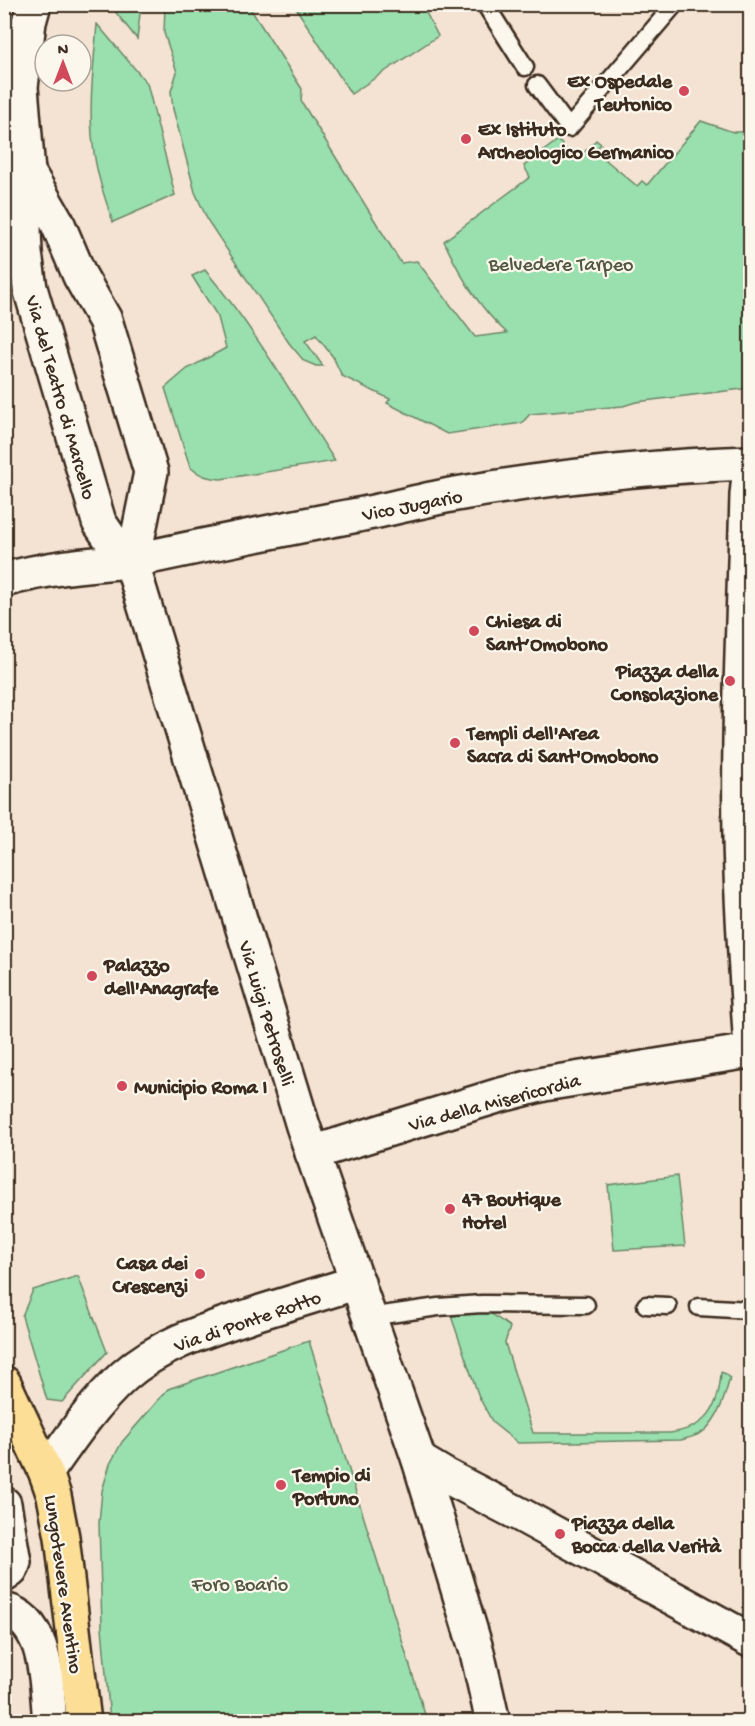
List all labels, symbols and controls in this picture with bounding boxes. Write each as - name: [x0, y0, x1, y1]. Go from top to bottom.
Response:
- north arrow: [33, 33, 93, 93]
- text: N: [58, 42, 69, 61]
- place label: Ex Ospedale Teutonico: [567, 72, 673, 118]
- marker: Ex Ospedale Teutonico: [677, 84, 691, 98]
- place label: Ex Istituto Archeologico Germanico: [477, 120, 674, 166]
- marker: Ex Istituto Archeologico Germanico: [459, 132, 473, 146]
- park label: Belvedere Tarpeo: [488, 255, 633, 278]
- street label: Via del Teatro di Marcello: [18, 292, 99, 503]
- street label: Vico Jugario: [360, 486, 465, 529]
- place label: Chiesa di Sant’Omobono: [485, 612, 608, 658]
- marker: Chiesa di Sant’Omobono: [467, 624, 481, 638]
- place label: Piazza della Consolazione: [610, 662, 719, 708]
- marker: Piazza della Consolazione: [723, 674, 737, 688]
- place label: Templi dell'Area Sacra di Sant'Omobono: [465, 724, 659, 770]
- marker: Templi dell'Area Sacra di Sant'Omobono: [448, 736, 462, 750]
- street label: Via Luigi Petroselli: [231, 938, 298, 1089]
- place label: Palazzo dell'Anagrafe: [103, 956, 219, 1002]
- marker: Palazzo dell'Anagrafe: [85, 969, 99, 983]
- street label: Via della Misericordia: [406, 1070, 584, 1139]
- place label: Municipio Roma I: [134, 1078, 267, 1101]
- marker: Municipio Roma I: [115, 1079, 129, 1093]
- place label: 47 Boutique Hotel: [461, 1190, 561, 1236]
- marker: 47 Boutique Hotel: [443, 1202, 457, 1216]
- place label: Casa dei Crescenzi: [112, 1254, 188, 1300]
- marker: Casa dei Crescenzi: [193, 1267, 207, 1281]
- street label: Via di Ponte Rotto: [171, 1287, 325, 1360]
- place label: Tempio di Portuno: [291, 1466, 371, 1512]
- marker: Tempio di Portuno: [274, 1478, 288, 1492]
- street label: Lungotevere Aventino: [38, 1493, 85, 1675]
- place label: Piazza della Bocca della Verità: [571, 1514, 722, 1560]
- marker: Piazza della Bocca della Verità: [553, 1527, 567, 1541]
- park label: Foro Boario: [191, 1575, 288, 1598]

